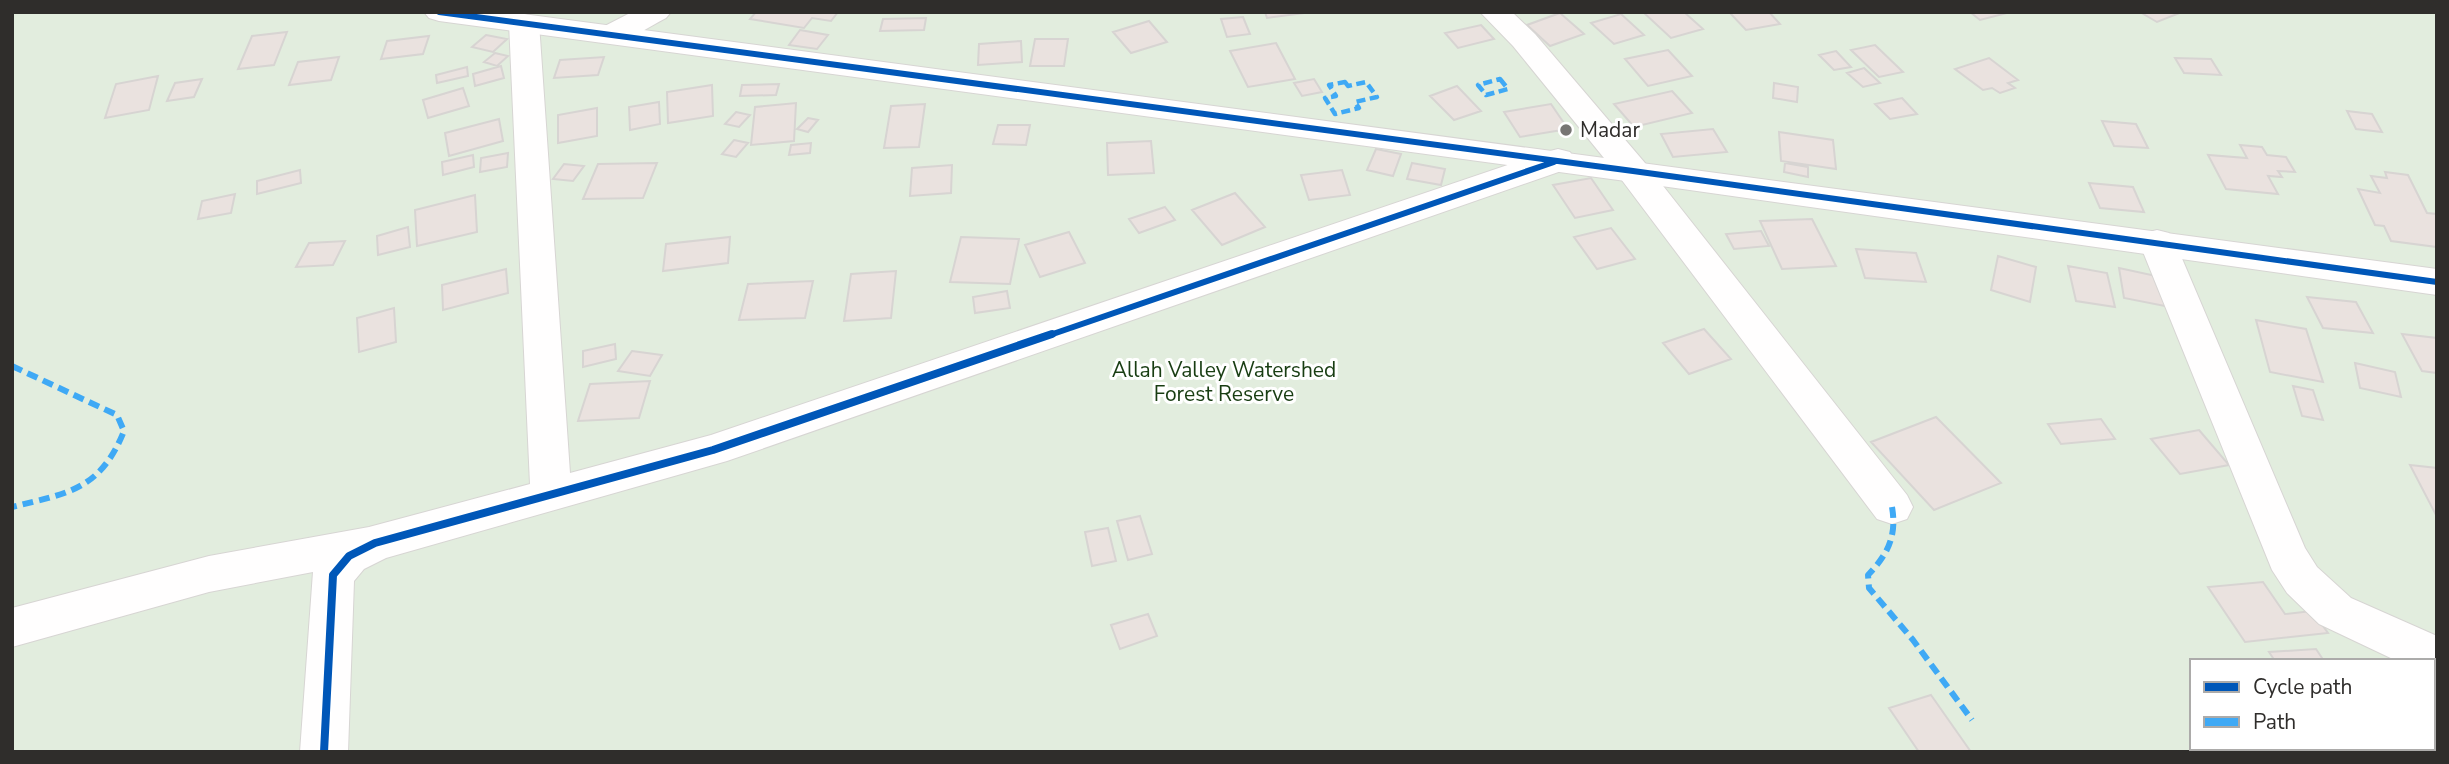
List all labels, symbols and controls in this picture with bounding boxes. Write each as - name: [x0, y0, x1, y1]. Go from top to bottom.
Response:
- place label: Madar: [1580, 116, 1640, 144]
- marker: Madar: [1558, 122, 1574, 138]
- park label: Allah Valley Watershed Forest Reserve: [1112, 356, 1336, 408]
- legend: [2190, 659, 2435, 750]
- text: Cycle path: [2253, 673, 2352, 701]
- text: Path: [2253, 708, 2296, 736]

